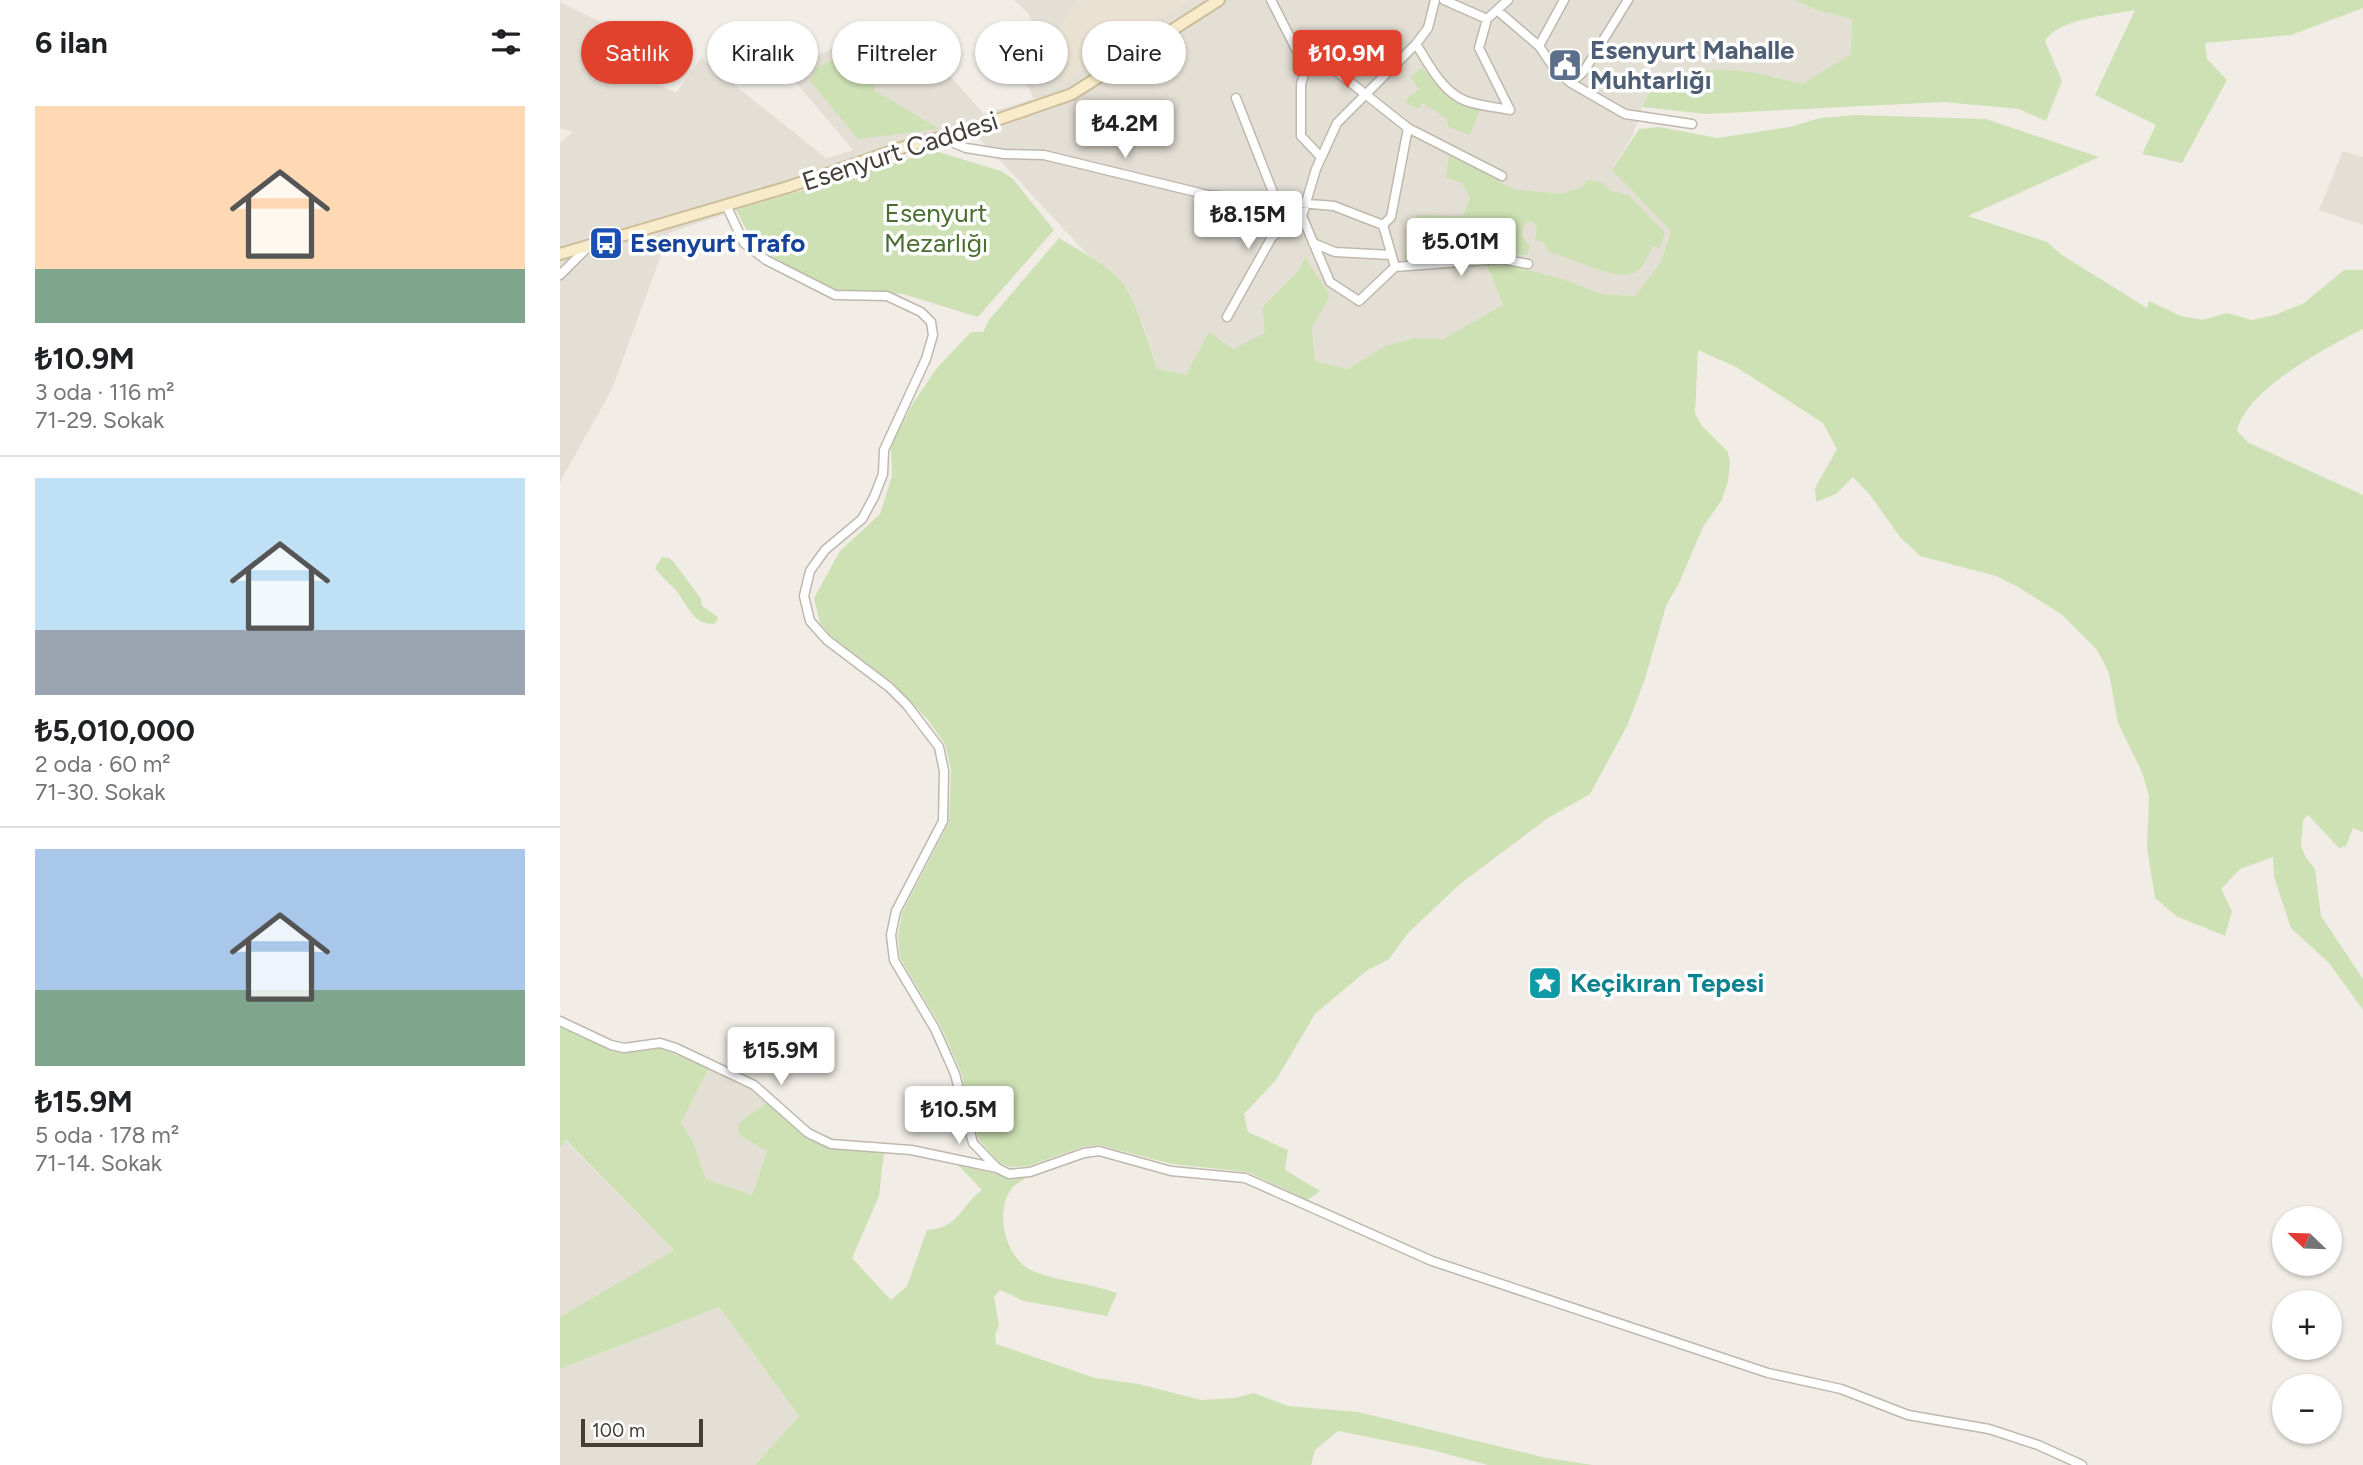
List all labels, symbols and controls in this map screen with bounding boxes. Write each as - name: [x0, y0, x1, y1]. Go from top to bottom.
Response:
- chip: Satılık: [581, 21, 693, 84]
- chip: Kiralık: [707, 21, 818, 84]
- chip: Filtreler: [832, 21, 961, 84]
- chip: Yeni: [975, 21, 1068, 84]
- chip: Daire: [1082, 21, 1186, 84]
- icon: filters: [487, 23, 525, 61]
- text: 6 ilan: [35, 24, 108, 61]
- pin: ₺10.9M: [1290, 31, 1404, 90]
- place label: Esenyurt Mahalle Muhtarlığı: [1590, 34, 1795, 96]
- text: ₺10.9M: [1309, 39, 1385, 67]
- public building icon: Esenyurt Mahalle Muhtarlığı: [1546, 46, 1584, 84]
- pin: ₺4.2M: [1076, 100, 1174, 160]
- street label: Esenyurt Caddesi: [798, 104, 1002, 198]
- text: ₺4.2M: [1092, 109, 1158, 137]
- icon: home: [217, 151, 343, 277]
- pin: ₺8.15M: [1191, 191, 1305, 251]
- park label: Esenyurt Mezarlığı: [884, 197, 988, 259]
- text: ₺8.15M: [1210, 200, 1286, 228]
- pin: ₺5.01M: [1404, 218, 1518, 278]
- bus stop icon: Esenyurt Trafo: [587, 224, 625, 262]
- place label: Esenyurt Trafo: [630, 227, 805, 259]
- text: ₺5.01M: [1423, 227, 1499, 255]
- text: ₺10.9M: [35, 340, 135, 377]
- text: 3 oda · 116 m²: [35, 378, 175, 406]
- text: 71-29. Sokak: [35, 406, 164, 434]
- icon: home: [217, 523, 343, 649]
- text: ₺5,010,000: [35, 712, 195, 749]
- text: 2 oda · 60 m²: [35, 750, 171, 778]
- text: 71-30. Sokak: [35, 778, 165, 806]
- icon: home: [217, 894, 343, 1020]
- place icon: Keçikıran Tepesi: [1526, 964, 1564, 1002]
- place label: Keçikıran Tepesi: [1570, 967, 1764, 999]
- pin: ₺15.9M: [724, 1028, 838, 1087]
- text: ₺15.9M: [744, 1036, 818, 1064]
- text: ₺15.9M: [35, 1083, 133, 1120]
- pin: ₺10.5M: [902, 1086, 1016, 1146]
- text: ₺10.5M: [921, 1095, 997, 1123]
- text: 5 oda · 178 m²: [35, 1121, 179, 1149]
- text: 71-14. Sokak: [35, 1149, 162, 1177]
- north arrow: [2272, 1206, 2342, 1276]
- map controls: [2272, 1206, 2342, 1444]
- button: +: [2272, 1290, 2342, 1360]
- button: −: [2272, 1374, 2342, 1444]
- scale bar: [581, 1416, 704, 1448]
- text: 100 m: [592, 1419, 645, 1442]

